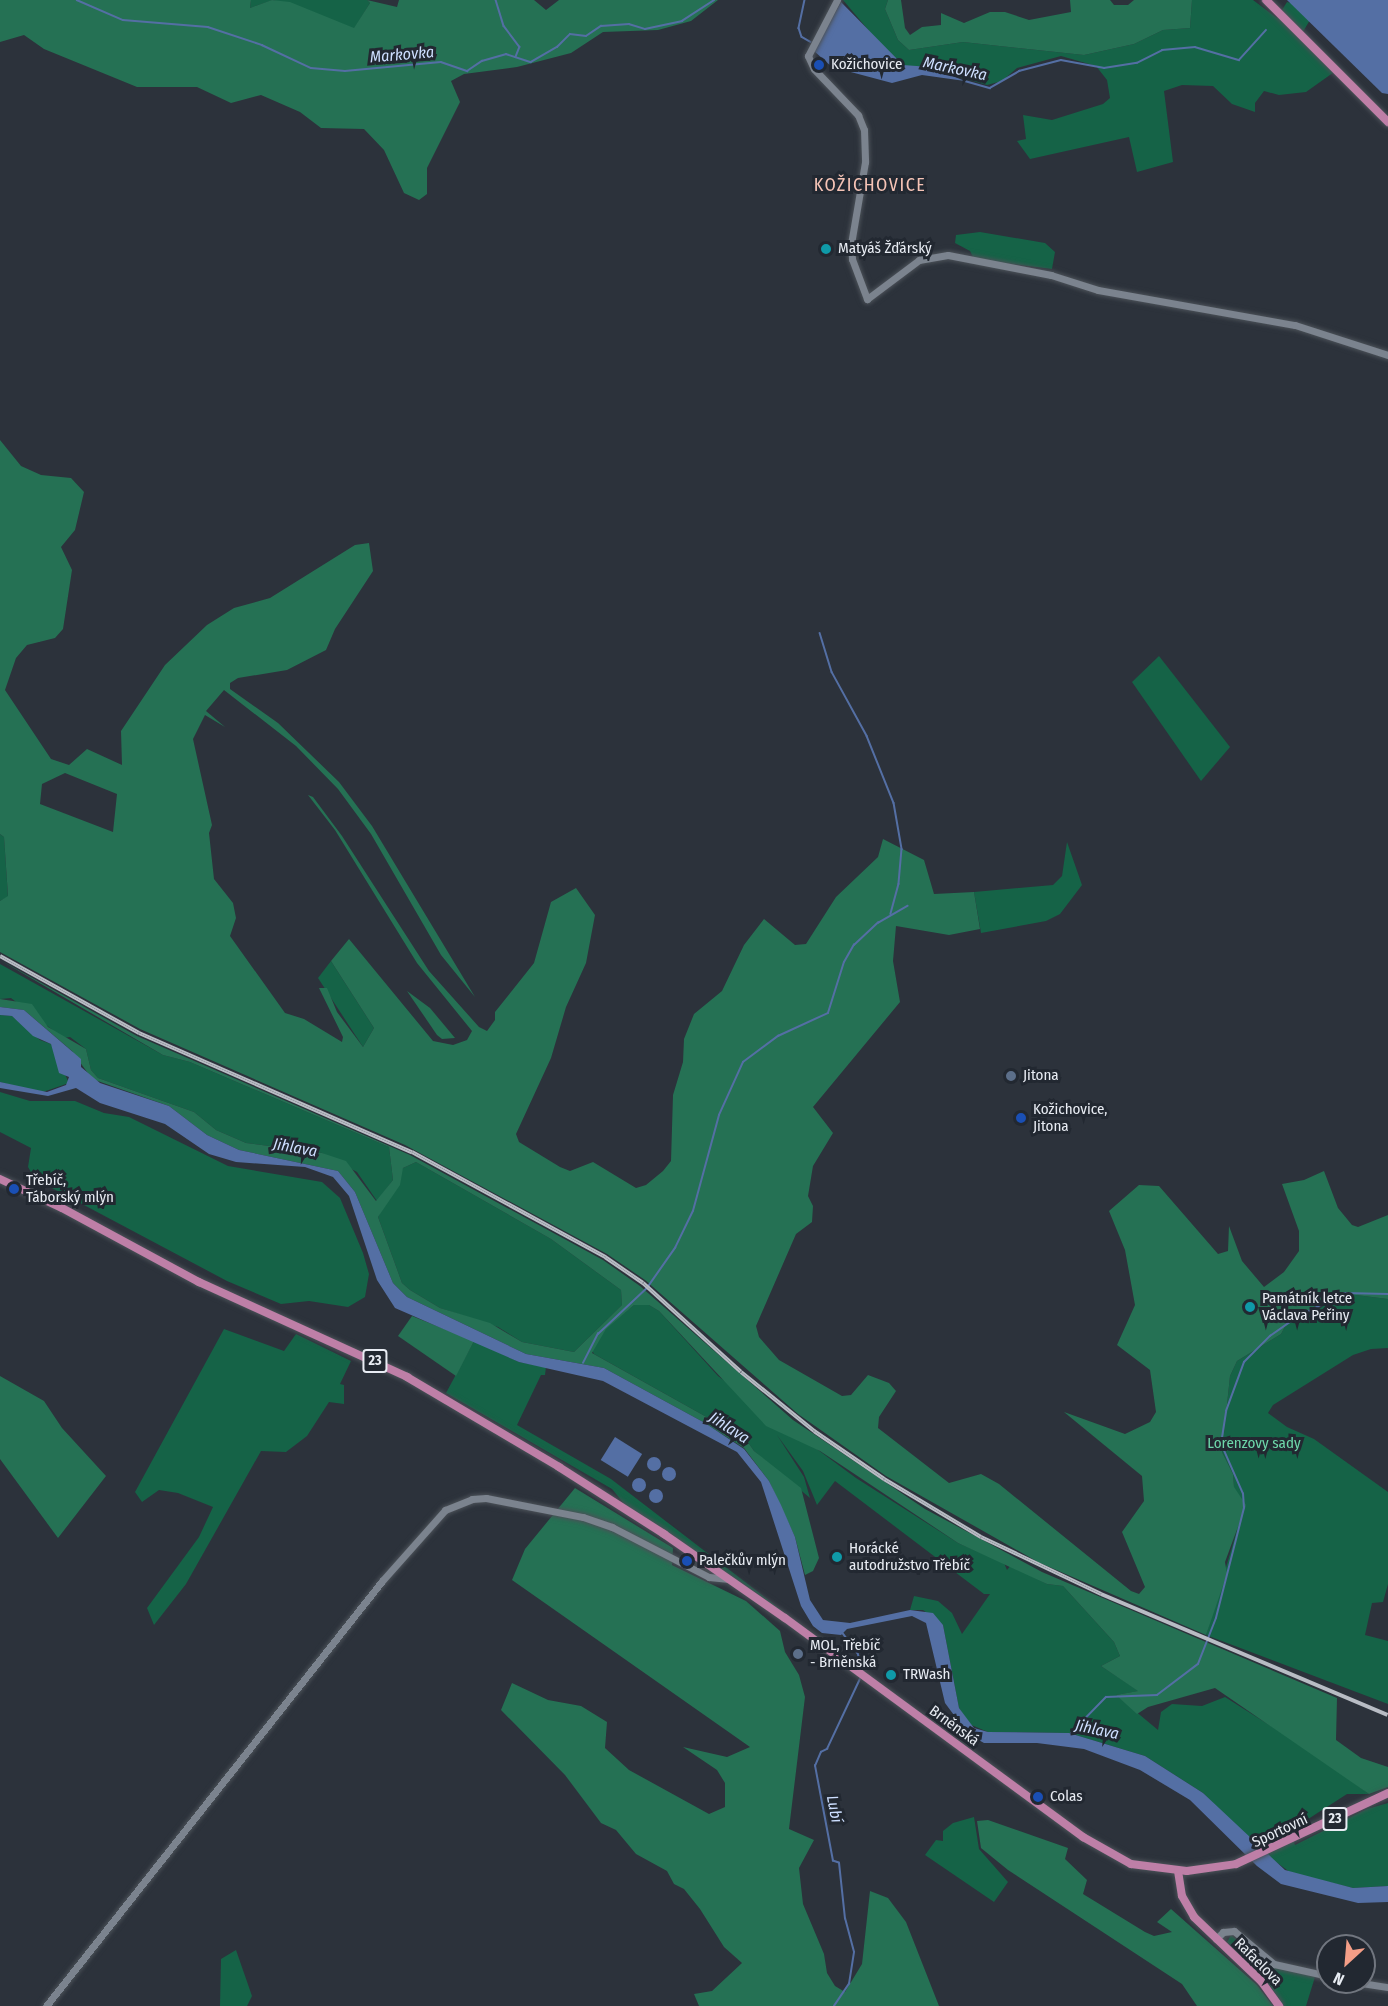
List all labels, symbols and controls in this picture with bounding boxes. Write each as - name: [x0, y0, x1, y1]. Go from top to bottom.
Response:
- water label: Markovka: [369, 43, 435, 67]
- water label: Markovka: [921, 53, 989, 85]
- place label: Kožichovice: [831, 56, 902, 74]
- marker: Kožichovice: [812, 58, 826, 72]
- district label: KOŽICHOVICE: [814, 174, 926, 196]
- place label: Matyáš Žďárský: [838, 240, 932, 258]
- marker: Matyáš Žďárský: [819, 242, 833, 256]
- place label: Jitona: [1023, 1067, 1059, 1085]
- marker: Jitona: [1004, 1069, 1018, 1083]
- place label: Kožichovice, Jitona: [1033, 1100, 1107, 1135]
- marker: Kožichovice, Jitona: [1014, 1111, 1028, 1125]
- water label: Jihlava: [271, 1135, 319, 1161]
- place label: Třebíč, Táborský mlýn: [26, 1171, 114, 1206]
- marker: Třebíč, Táborský mlýn: [7, 1182, 21, 1196]
- place label: Památník letce Václava Peřiny: [1262, 1289, 1352, 1324]
- marker: Památník letce Václava Peřiny: [1243, 1300, 1257, 1314]
- road number: 23: [362, 1350, 388, 1372]
- water label: Jihlava: [705, 1408, 753, 1448]
- park label: Lorenzovy sady: [1207, 1435, 1301, 1453]
- place label: Horácké autodružstvo Třebíč: [849, 1539, 970, 1574]
- marker: Horácké autodružstvo Třebíč: [830, 1550, 844, 1564]
- place label: Palečkův mlýn: [699, 1552, 786, 1570]
- marker: Palečkův mlýn: [680, 1554, 694, 1568]
- place label: MOL, Třebíč - Brněnská: [810, 1636, 880, 1671]
- marker: MOL, Třebíč - Brněnská: [791, 1647, 805, 1661]
- place label: TRWash: [903, 1666, 950, 1684]
- marker: TRWash: [884, 1668, 898, 1682]
- street label: Brněnská: [926, 1702, 982, 1750]
- water label: Jihlava: [1073, 1716, 1121, 1744]
- place label: Colas: [1050, 1788, 1083, 1806]
- marker: Colas: [1031, 1790, 1045, 1804]
- water label: Lubí: [822, 1794, 846, 1824]
- road number: 23: [1322, 1808, 1348, 1830]
- street label: Sportovní: [1249, 1810, 1311, 1852]
- street label: Rafaelova: [1230, 1934, 1286, 1990]
- north arrow: [1316, 1934, 1376, 1994]
- text: N: [1330, 1968, 1347, 1989]

